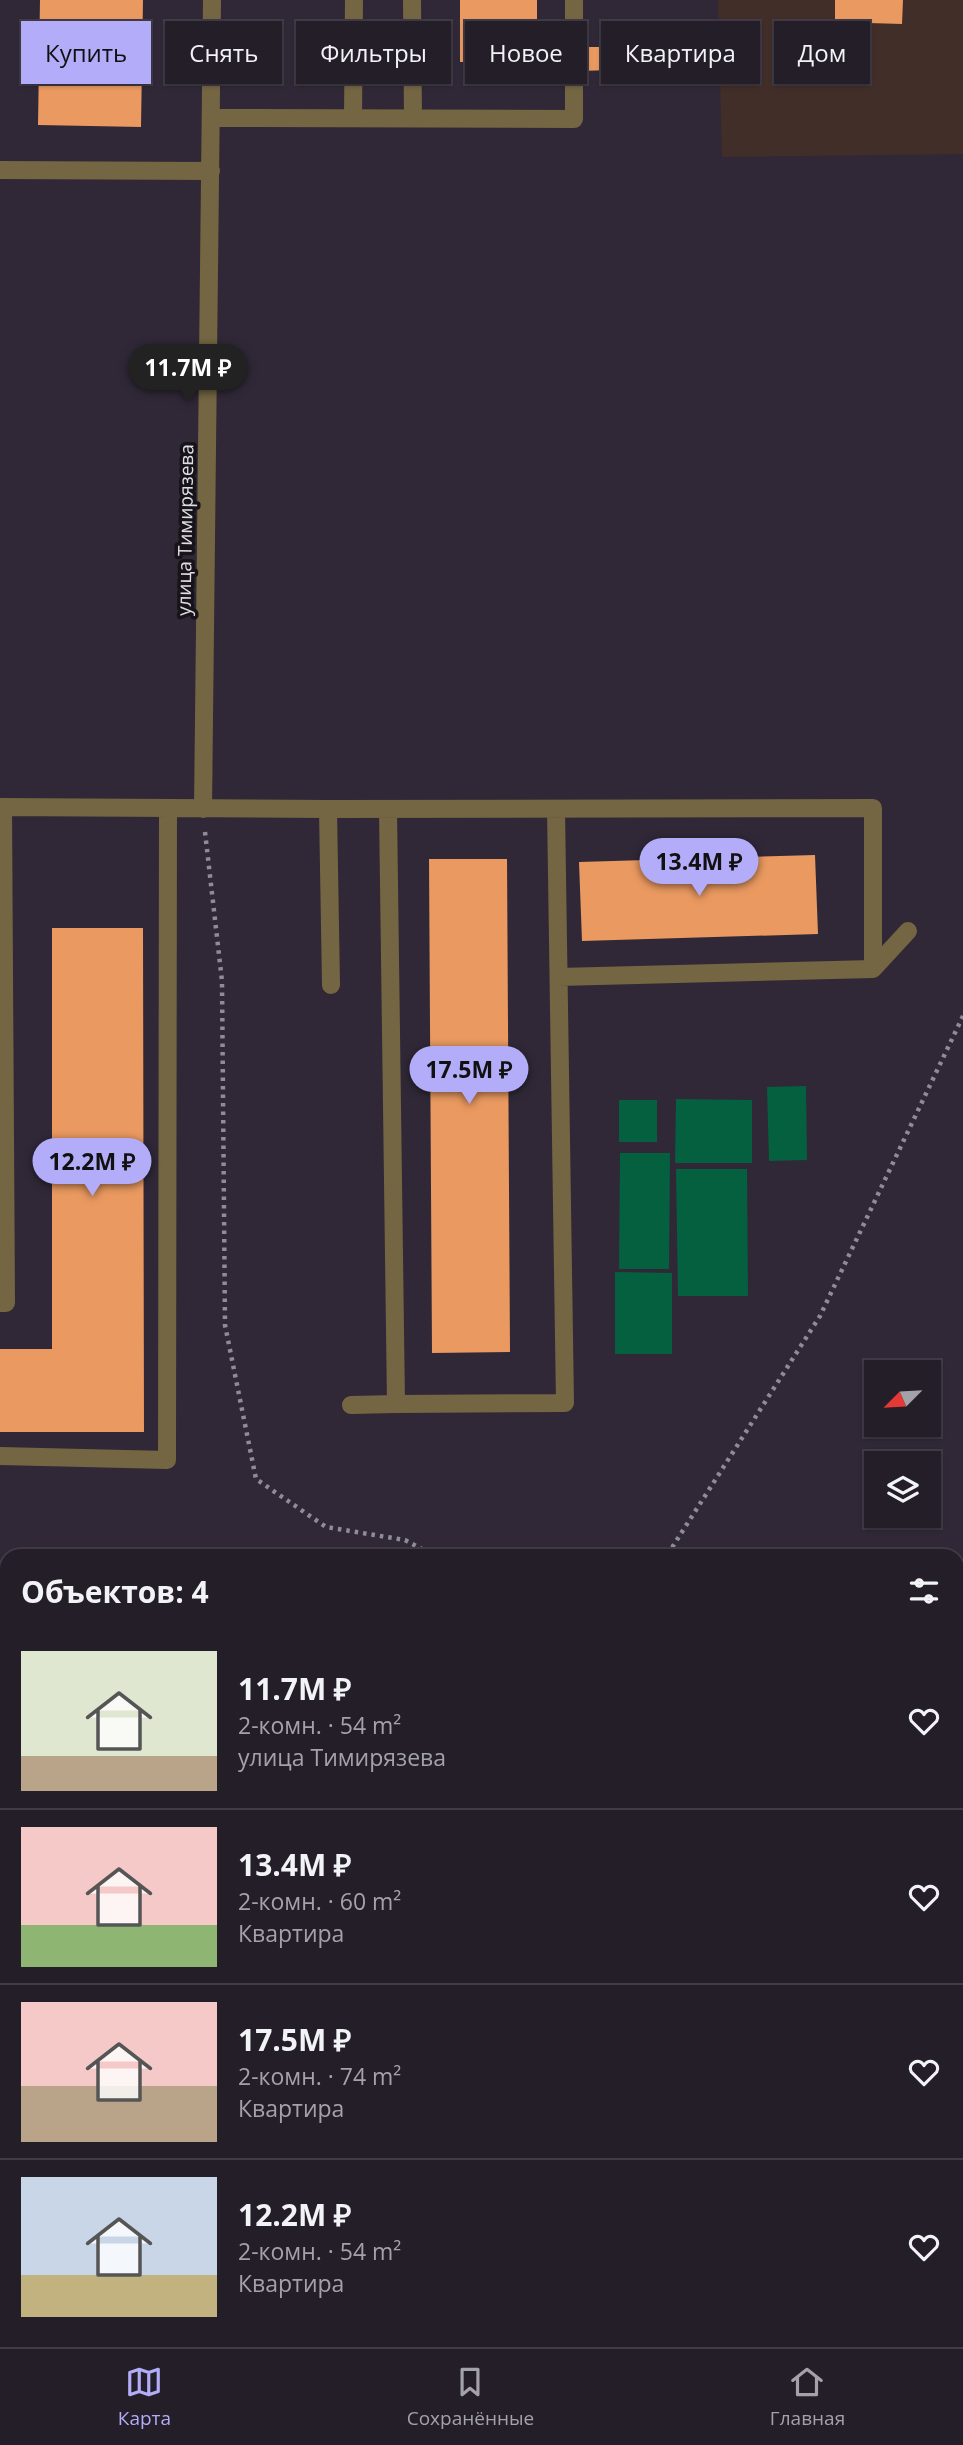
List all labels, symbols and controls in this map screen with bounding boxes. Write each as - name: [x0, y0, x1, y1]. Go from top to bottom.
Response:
- chip: Купить: [21, 21, 151, 84]
- chip: Снять: [165, 21, 282, 84]
- chip: Фильтры: [296, 21, 451, 84]
- chip: Новое: [465, 21, 587, 84]
- chip: Квартира: [601, 21, 760, 84]
- chip: Дом: [774, 21, 870, 84]
- pin: 11.7M ₽: [123, 344, 253, 404]
- text: 11.7M ₽: [144, 351, 232, 383]
- street label: улица Тимирязева: [171, 444, 199, 616]
- pin: 13.4M ₽: [634, 838, 764, 898]
- text: 13.4M ₽: [655, 845, 743, 877]
- pin: 17.5M ₽: [404, 1046, 534, 1106]
- text: 17.5M ₽: [425, 1053, 513, 1085]
- pin: 12.2M ₽: [27, 1138, 157, 1198]
- text: 12.2M ₽: [48, 1145, 136, 1177]
- north arrow: [864, 1360, 942, 1437]
- map controls: [864, 1360, 941, 1528]
- button: layers: [864, 1451, 941, 1528]
- text: Объектов: 4: [21, 1571, 209, 1612]
- icon: filters: [905, 1572, 943, 1610]
- text: 11.7M ₽: [238, 1668, 352, 1709]
- icon: home: [77, 1679, 161, 1763]
- icon: heart: [905, 1702, 943, 1740]
- text: 2-комн. · 54 m²: [238, 1709, 401, 1741]
- text: улица Тимирязева: [238, 1741, 446, 1773]
- text: 13.4M ₽: [238, 1844, 352, 1885]
- icon: home: [77, 1855, 161, 1939]
- icon: heart: [905, 1878, 943, 1916]
- text: 2-комн. · 60 m²: [238, 1885, 401, 1917]
- text: Квартира: [238, 1917, 344, 1949]
- text: 17.5M ₽: [238, 2019, 352, 2060]
- icon: home: [77, 2030, 161, 2114]
- icon: heart: [905, 2053, 943, 2091]
- text: 2-комн. · 74 m²: [238, 2060, 401, 2092]
- text: Квартира: [238, 2092, 344, 2124]
- text: 12.2M ₽: [238, 2194, 352, 2235]
- icon: home: [77, 2205, 161, 2289]
- icon: heart: [905, 2228, 943, 2266]
- text: 2-комн. · 54 m²: [238, 2235, 401, 2267]
- text: Квартира: [238, 2267, 344, 2299]
- tab: Карта: [118, 2363, 171, 2431]
- tab: Сохранённые: [407, 2363, 534, 2431]
- tab: Главная: [770, 2363, 845, 2431]

